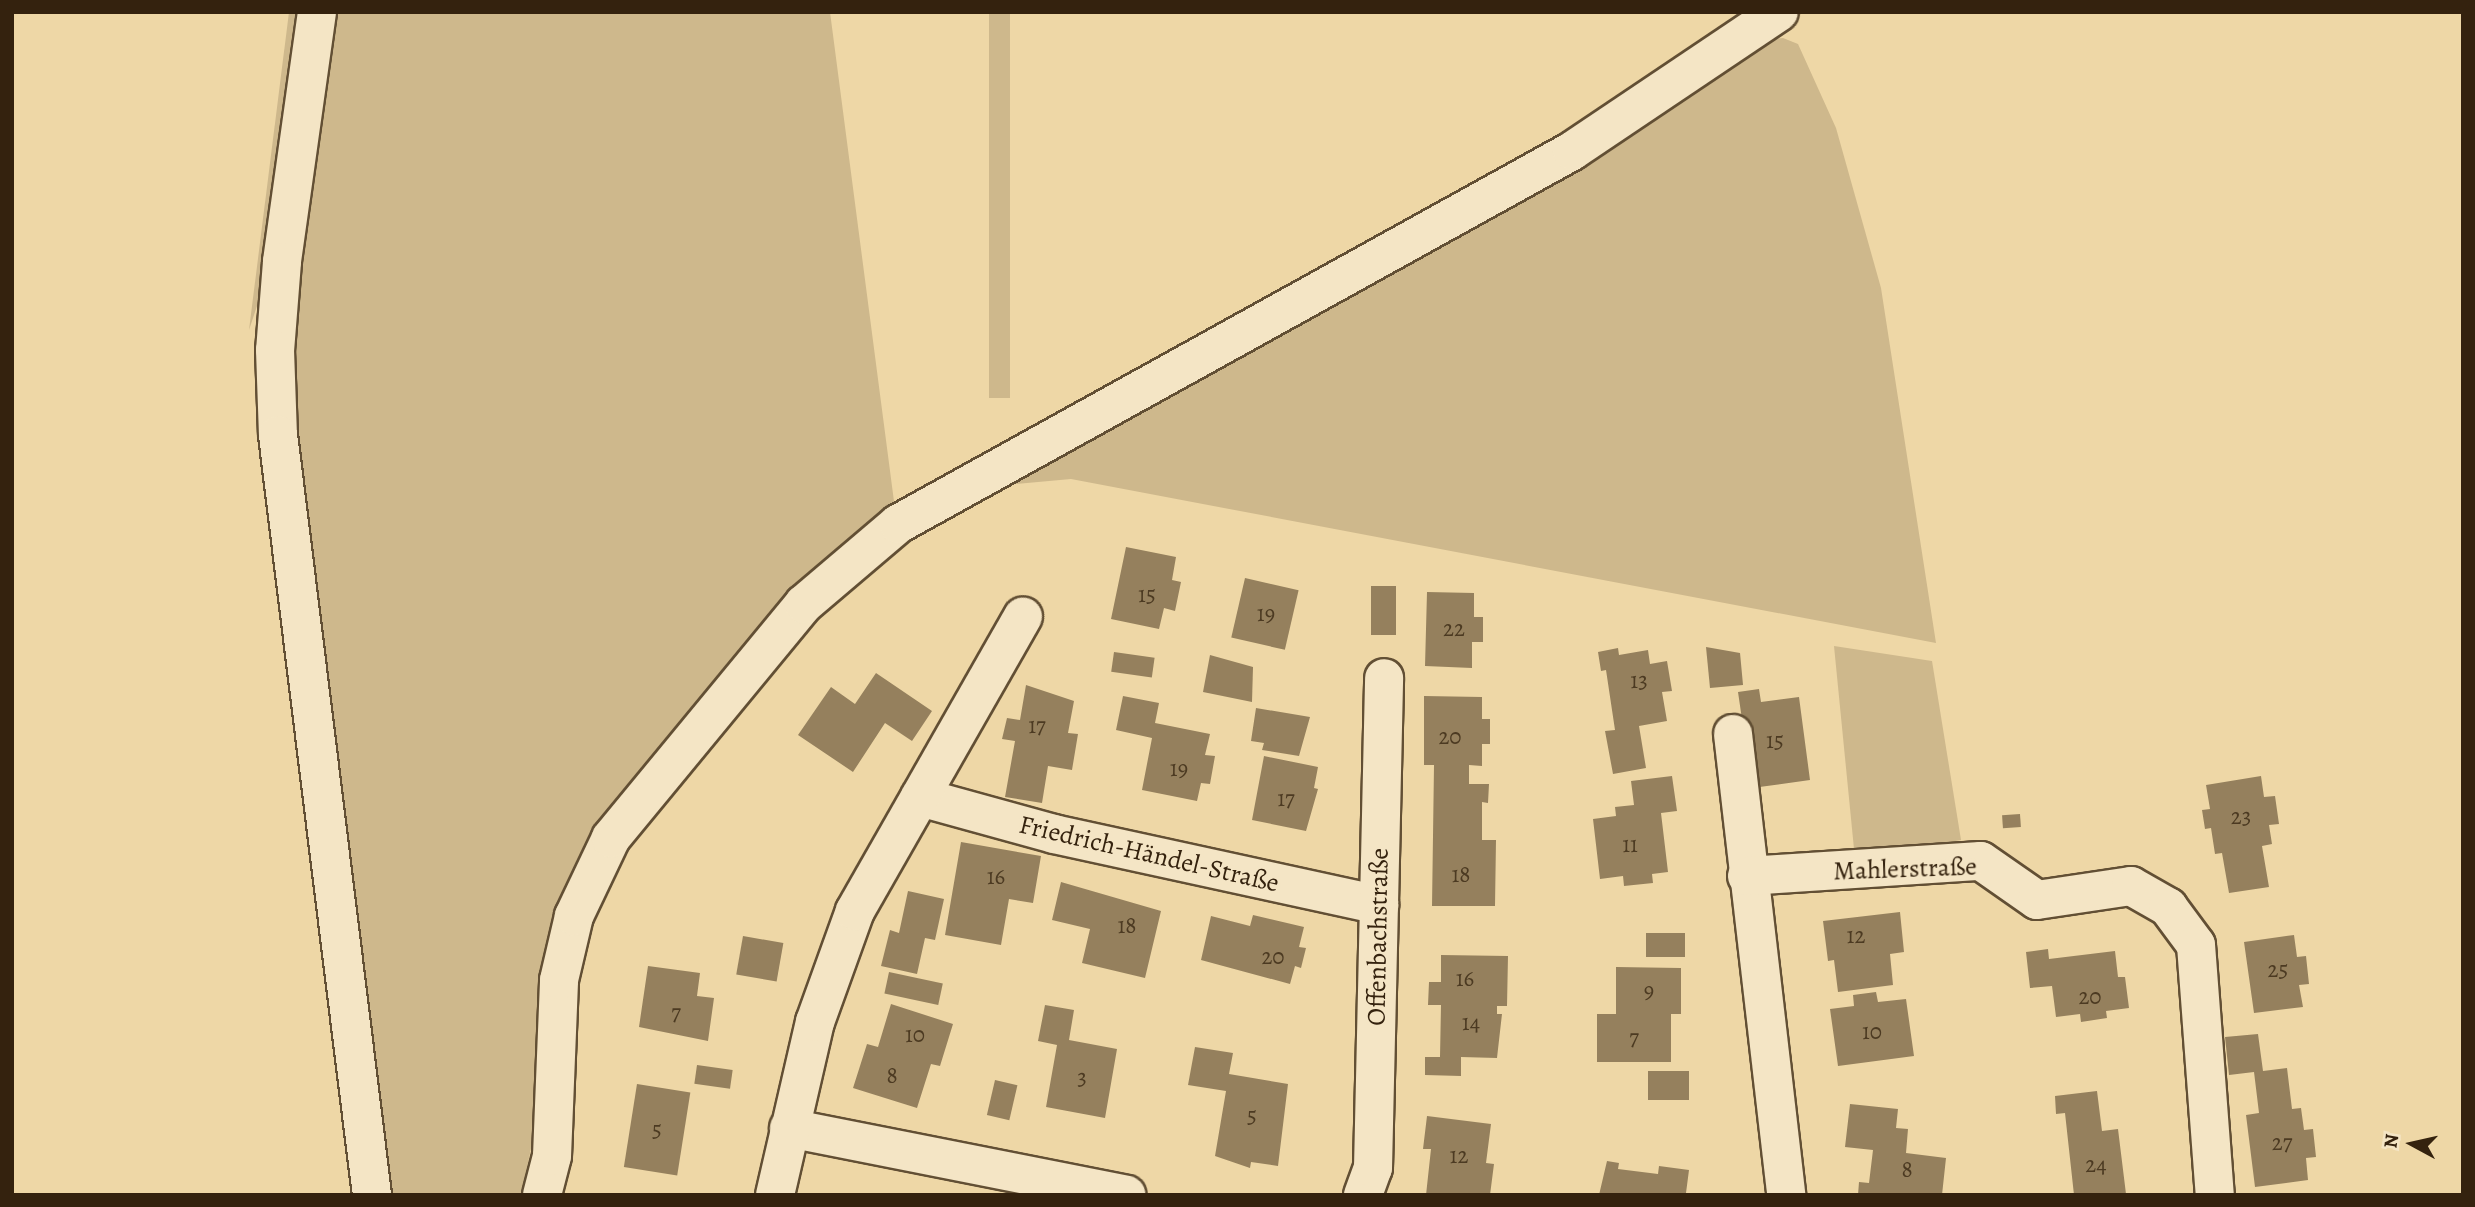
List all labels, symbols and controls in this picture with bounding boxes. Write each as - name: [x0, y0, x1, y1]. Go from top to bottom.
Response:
- house number: 15: [1138, 581, 1156, 609]
- house number: 19: [1257, 600, 1275, 628]
- house number: 22: [1443, 615, 1465, 643]
- house number: 13: [1630, 667, 1648, 695]
- house number: 17: [1028, 712, 1046, 740]
- house number: 20: [1438, 723, 1462, 751]
- house number: 15: [1766, 727, 1784, 755]
- house number: 19: [1170, 755, 1188, 783]
- house number: 17: [1277, 785, 1295, 813]
- house number: 23: [2231, 803, 2251, 831]
- street label: Friedrich-Händel-Straße: [1016, 809, 1282, 899]
- house number: 11: [1622, 831, 1638, 859]
- street label: Offenbachstraße: [1361, 848, 1395, 1026]
- street label: Mahlerstraße: [1833, 851, 1977, 887]
- house number: 18: [1451, 861, 1471, 889]
- house number: 16: [987, 863, 1005, 891]
- house number: 18: [1117, 912, 1137, 940]
- house number: 12: [1847, 922, 1865, 950]
- house number: 20: [1261, 943, 1285, 971]
- house number: 25: [2268, 956, 2288, 984]
- house number: 16: [1456, 965, 1474, 993]
- house number: 9: [1644, 977, 1654, 1005]
- house number: 20: [2078, 983, 2102, 1011]
- house number: 7: [671, 999, 681, 1027]
- house number: 14: [1462, 1009, 1480, 1037]
- house number: 10: [1862, 1018, 1882, 1046]
- house number: 10: [905, 1021, 925, 1049]
- house number: 7: [1629, 1024, 1639, 1052]
- house number: 8: [886, 1062, 898, 1090]
- house number: 3: [1077, 1064, 1087, 1092]
- house number: 5: [1247, 1102, 1257, 1130]
- north arrow: [2377, 1109, 2447, 1179]
- house number: 5: [652, 1116, 662, 1144]
- house number: 27: [2272, 1129, 2292, 1157]
- text: N: [2377, 1132, 2405, 1150]
- house number: 12: [1450, 1142, 1468, 1170]
- house number: 24: [2085, 1151, 2107, 1179]
- house number: 8: [1901, 1156, 1913, 1184]

